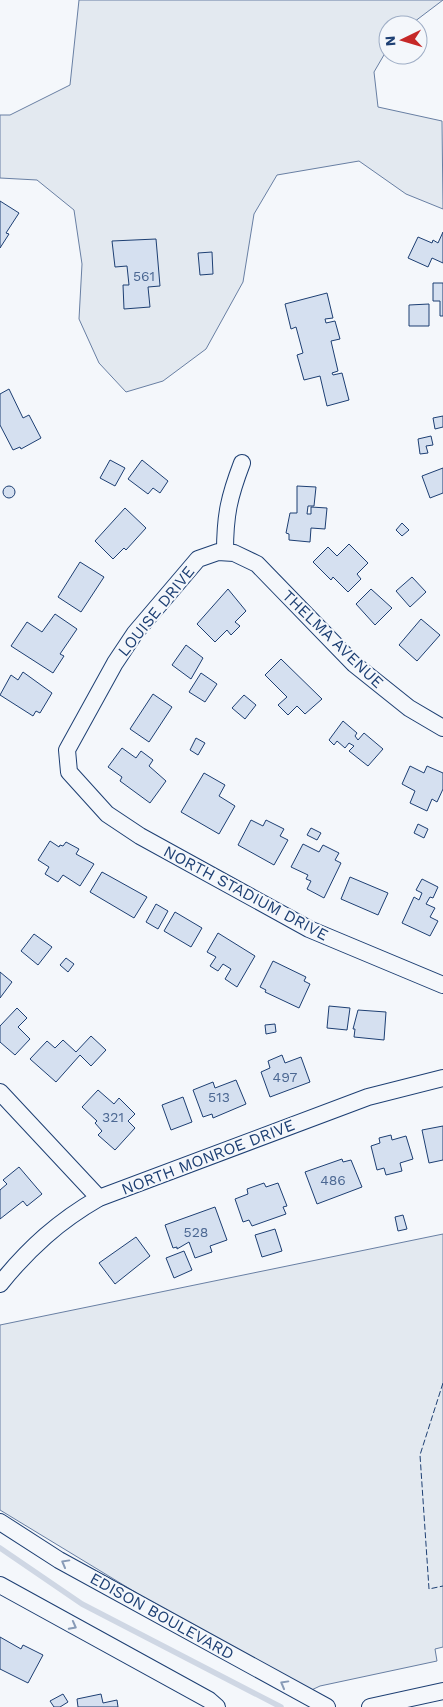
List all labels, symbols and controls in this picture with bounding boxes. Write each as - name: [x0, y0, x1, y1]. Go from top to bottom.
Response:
- north arrow: [378, 15, 428, 65]
- text: N: [382, 35, 398, 47]
- house number: 561: [133, 268, 155, 284]
- street label: LOUISE DRIVE: [114, 562, 198, 660]
- street label: THELMA AVENUE: [279, 586, 387, 692]
- street label: NORTH STADIUM DRIVE: [160, 841, 332, 945]
- house number: 497: [273, 1069, 298, 1085]
- house number: 513: [208, 1089, 230, 1105]
- house number: 321: [102, 1109, 124, 1125]
- street label: NORTH MONROE DRIVE: [119, 1115, 297, 1199]
- house number: 486: [320, 1172, 346, 1188]
- house number: 528: [184, 1224, 208, 1240]
- one-way arrow: [61, 1559, 70, 1569]
- street label: EDISON BOULEVARD: [87, 1569, 237, 1663]
- one-way arrow: [68, 1620, 77, 1630]
- one-way arrow: [280, 1680, 289, 1690]

